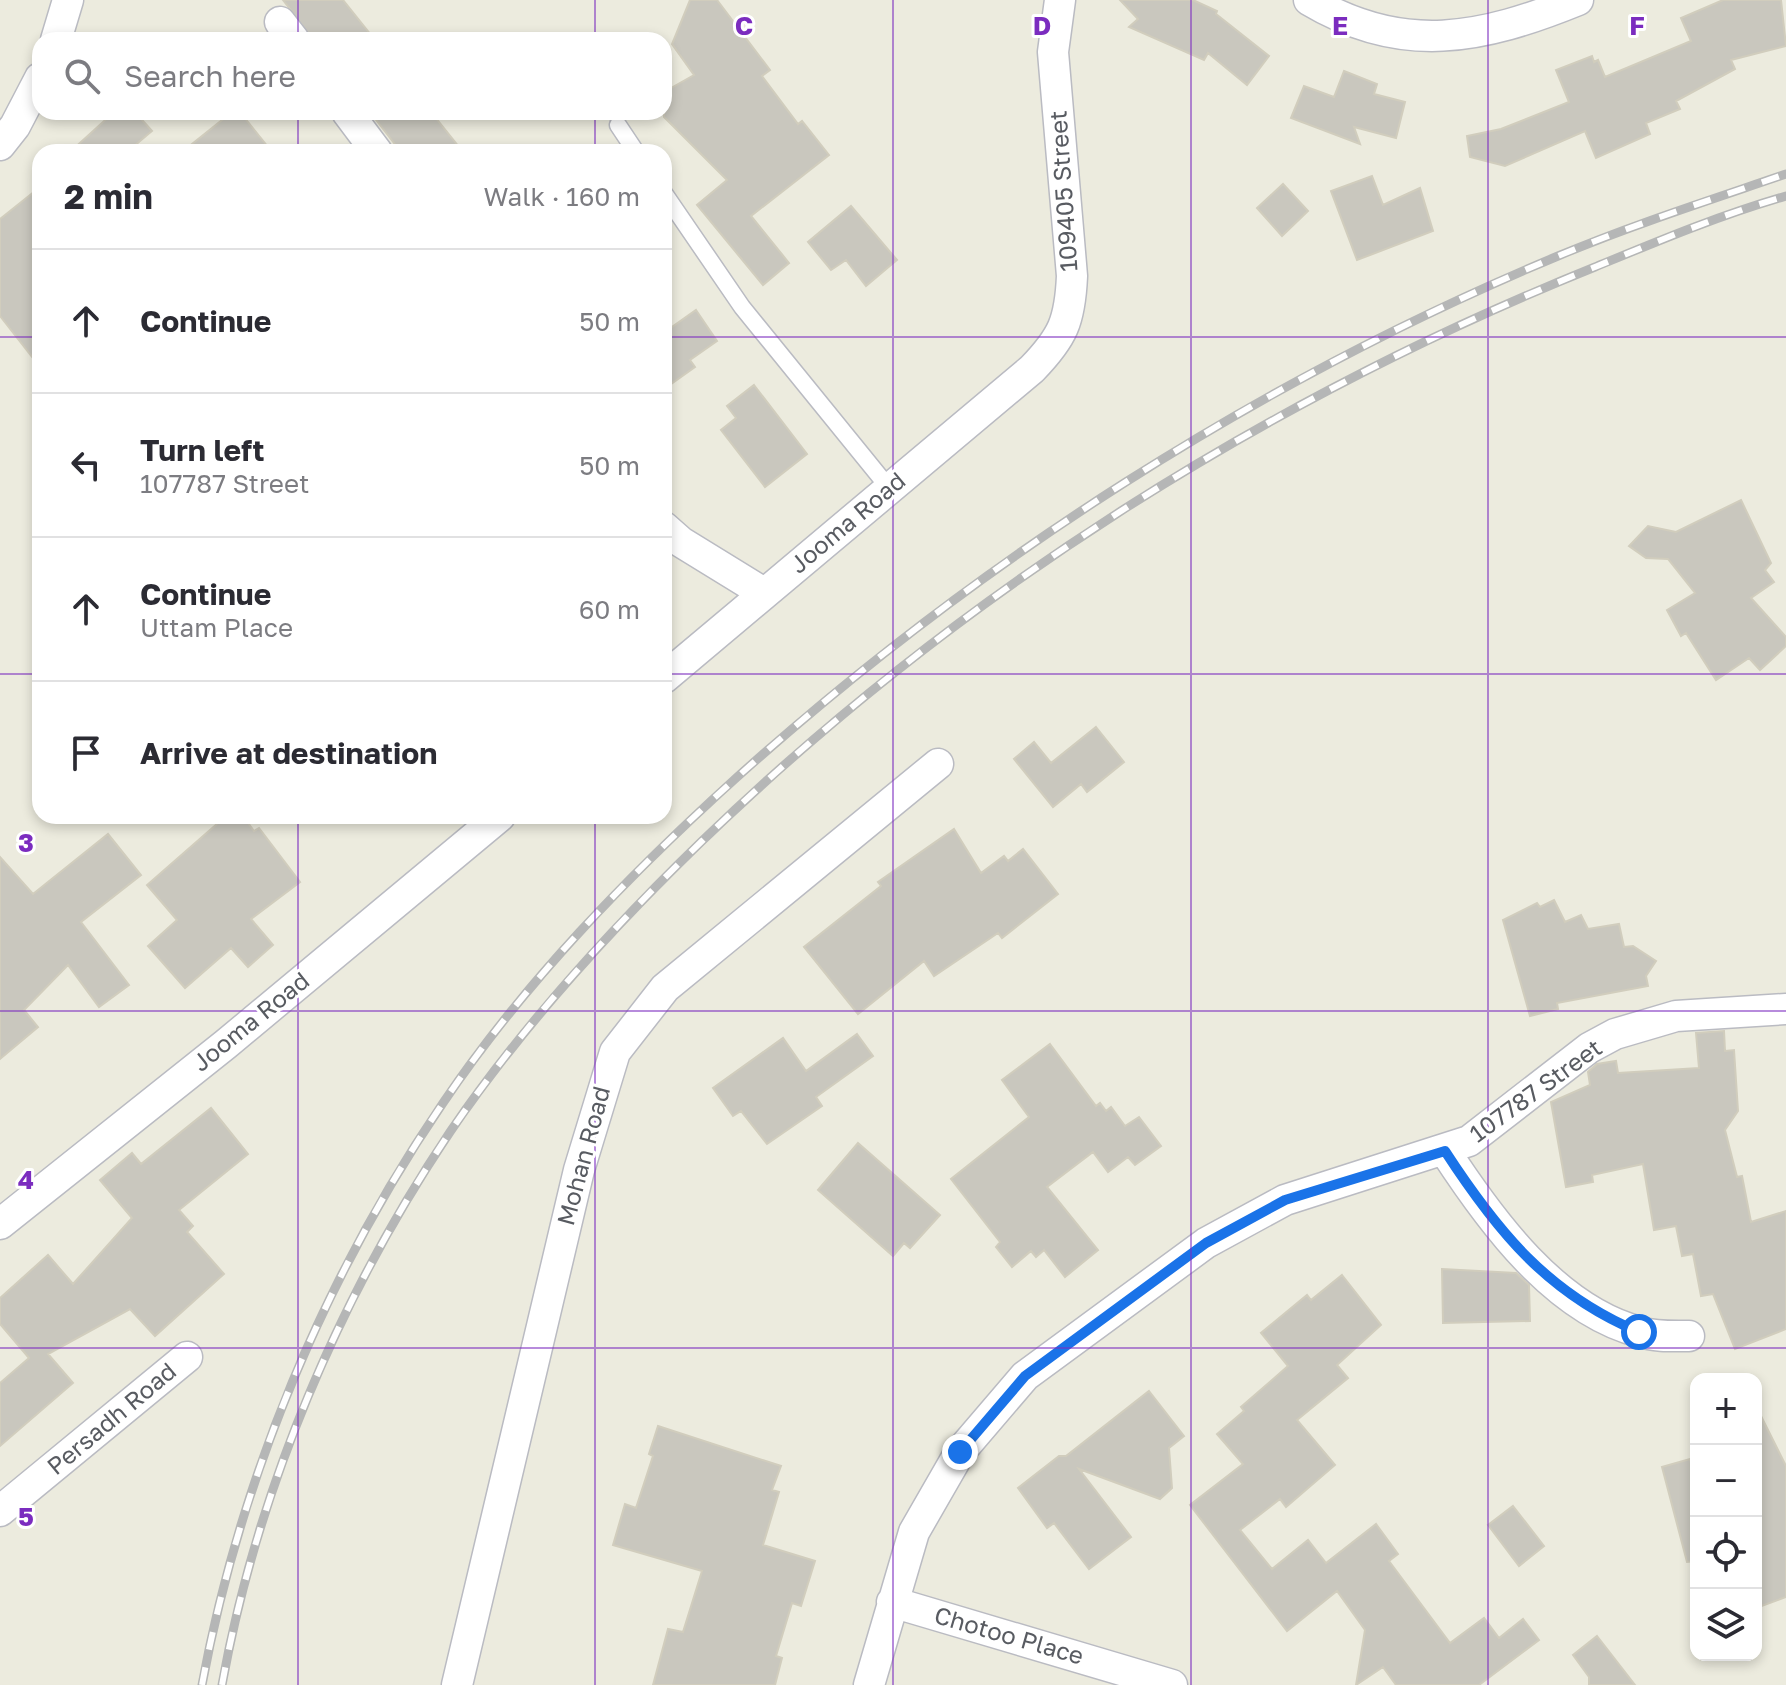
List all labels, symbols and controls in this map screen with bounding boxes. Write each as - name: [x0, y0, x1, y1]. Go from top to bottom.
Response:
- text: C: [735, 10, 753, 41]
- text: D: [1033, 10, 1051, 41]
- text: E: [1332, 10, 1348, 41]
- text: F: [1629, 10, 1645, 41]
- search box: [32, 32, 672, 120]
- icon: search: [60, 54, 104, 98]
- text: Search here: [124, 58, 296, 94]
- street label: 109405 Street: [1042, 110, 1083, 273]
- text: 2 min: [64, 176, 153, 216]
- text: Walk · 160 m: [484, 181, 640, 212]
- icon: ahead: [64, 299, 108, 343]
- text: Continue: [140, 303, 271, 339]
- text: 50 m: [579, 306, 640, 337]
- text: Turn left: [140, 432, 265, 468]
- icon: left: [64, 443, 108, 487]
- text: 50 m: [579, 450, 640, 481]
- street label: Jooma Road: [783, 465, 911, 579]
- text: 107787 Street: [140, 468, 309, 499]
- text: Continue: [140, 576, 271, 612]
- icon: ahead: [64, 587, 108, 631]
- text: 60 m: [579, 594, 640, 625]
- text: Uttam Place: [140, 612, 293, 643]
- icon: arrive: [64, 731, 108, 775]
- text: Arrive at destination: [140, 735, 437, 771]
- text: 3: [18, 827, 34, 858]
- street label: Jooma Road: [186, 965, 314, 1077]
- street label: 107787 Street: [1463, 1032, 1607, 1147]
- street label: Mohan Road: [550, 1083, 615, 1228]
- text: 4: [18, 1164, 34, 1195]
- route start: [1621, 1314, 1657, 1350]
- street label: Persadh Road: [41, 1356, 181, 1480]
- map controls: [1690, 1373, 1762, 1661]
- button: +: [1690, 1373, 1762, 1445]
- route end: [942, 1434, 978, 1470]
- button: −: [1690, 1445, 1762, 1517]
- text: 5: [18, 1501, 34, 1532]
- button: locate: [1690, 1517, 1762, 1589]
- button: layers: [1690, 1589, 1762, 1661]
- street label: Chotoo Place: [931, 1599, 1087, 1670]

